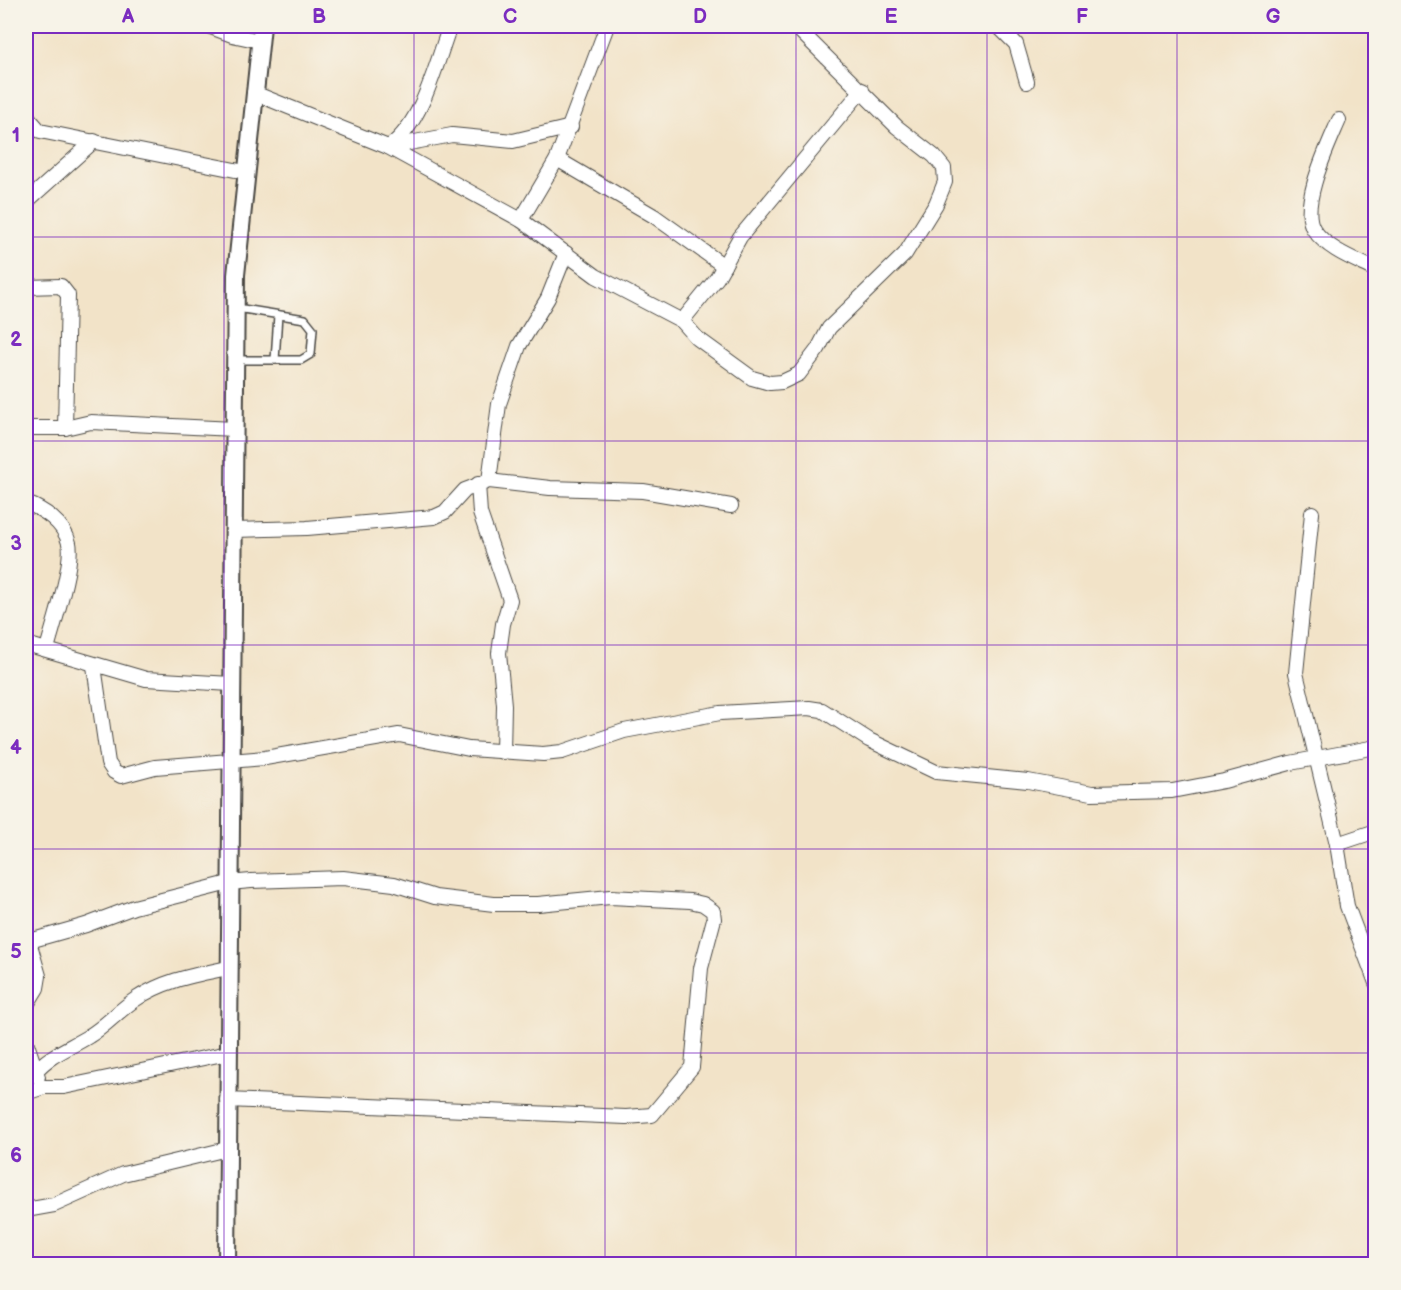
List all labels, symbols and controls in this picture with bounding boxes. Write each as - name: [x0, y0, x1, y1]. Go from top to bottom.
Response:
- text: A: [121, 5, 135, 29]
- text: B: [312, 5, 326, 29]
- text: C: [503, 5, 517, 29]
- text: D: [693, 5, 707, 29]
- text: E: [885, 5, 898, 29]
- text: F: [1076, 5, 1088, 29]
- text: G: [1266, 5, 1281, 29]
- text: 1: [12, 124, 20, 148]
- text: 2: [10, 328, 22, 352]
- text: 3: [10, 532, 22, 556]
- text: 4: [10, 736, 22, 760]
- text: 5: [10, 940, 22, 964]
- text: 6: [10, 1144, 22, 1168]

